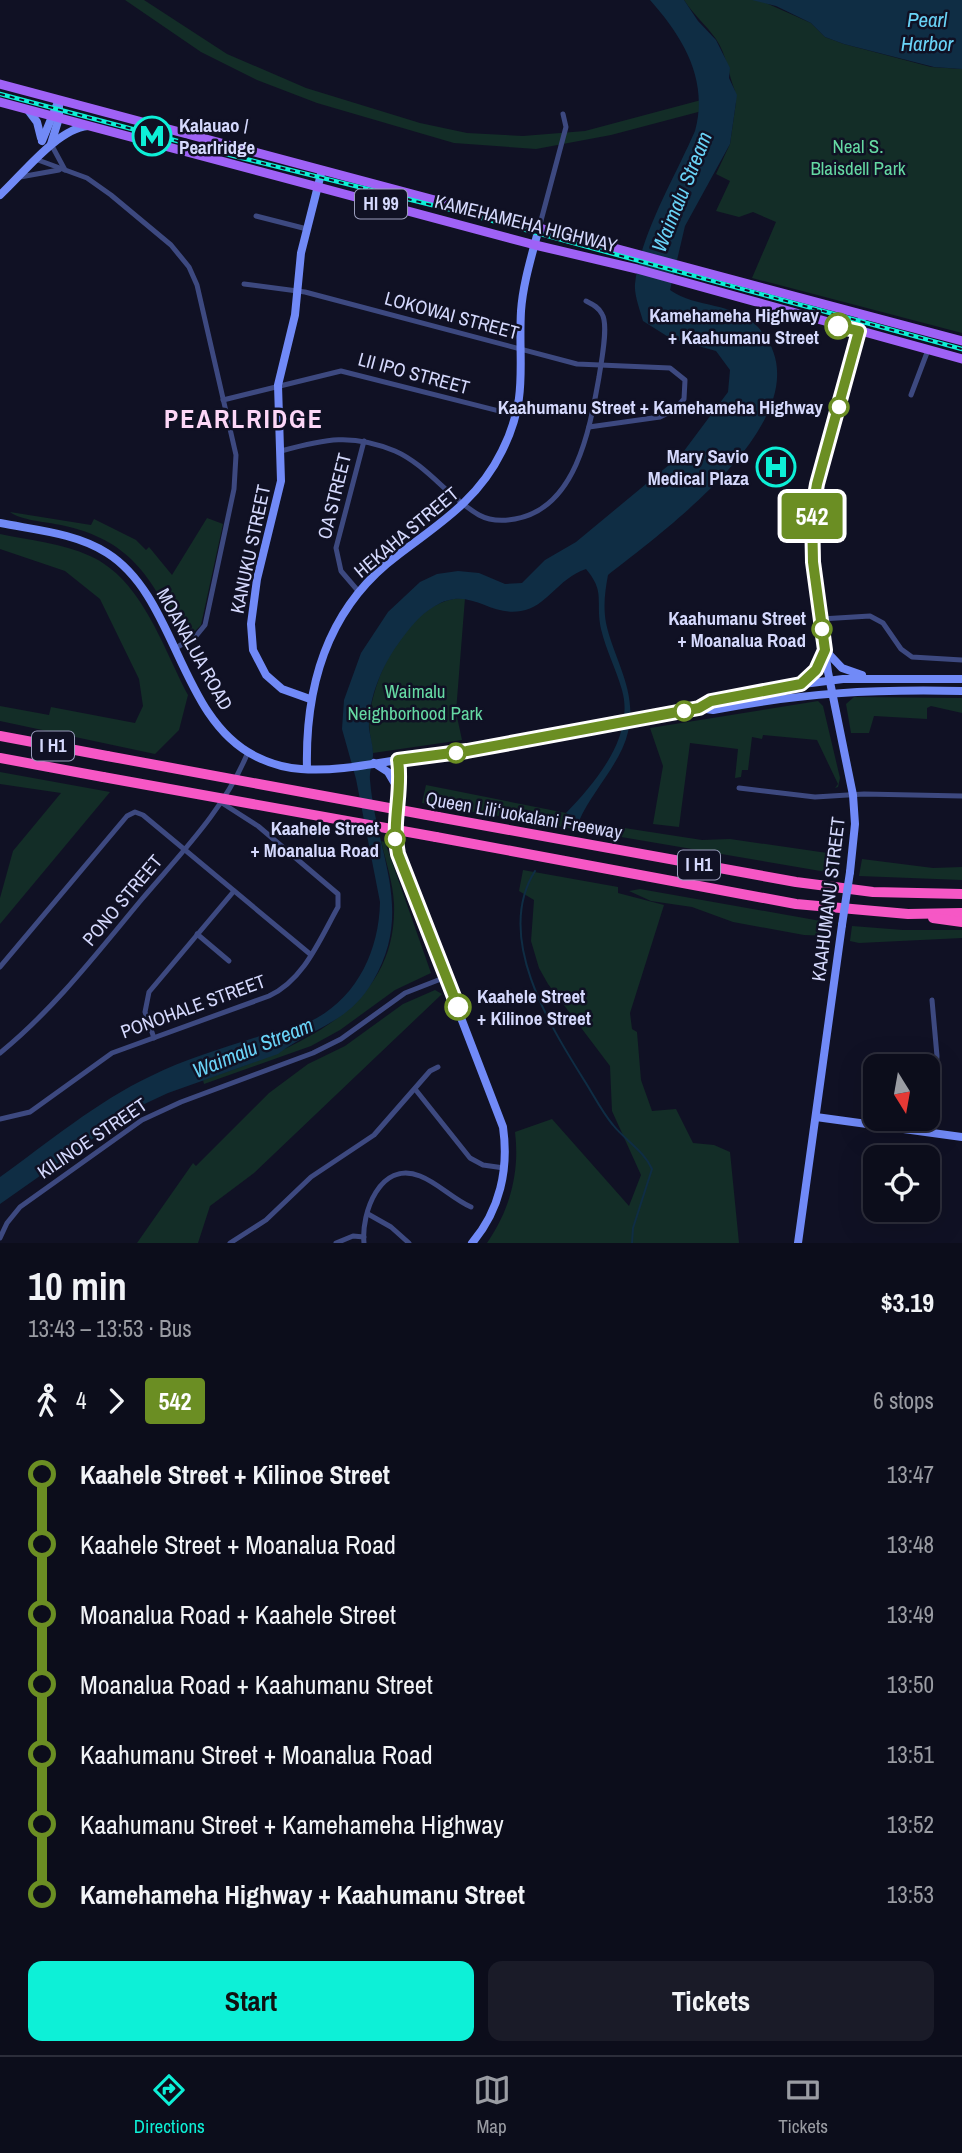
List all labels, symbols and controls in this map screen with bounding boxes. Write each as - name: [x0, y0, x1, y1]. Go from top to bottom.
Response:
- water label: Pearl Harbor: [901, 5, 955, 58]
- place label: Kalauao / Pearlridge: [179, 112, 256, 160]
- metro station icon: Kalauao / Pearlridge: [131, 115, 173, 157]
- water label: Waimalu Stream: [644, 127, 719, 257]
- park label: Neal S. Blaisdell Park: [810, 133, 906, 181]
- street label: KAMEHAMEHA HIGHWAY: [432, 188, 620, 258]
- road number: HI 99: [355, 190, 407, 218]
- street label: LOKOWAI STREET: [382, 285, 522, 346]
- place label: Kamehameha Highway + Kaahumanu Street: [649, 302, 819, 350]
- marker: Kamehameha Highway + Kaahumanu Street: [825, 313, 851, 339]
- street label: LII IPO STREET: [355, 346, 473, 400]
- place label: Kaahumanu Street + Kamehameha Highway: [498, 394, 823, 420]
- marker: Kaahumanu Street + Kamehameha Highway: [829, 397, 849, 417]
- district label: PEARLRIDGE: [164, 401, 324, 436]
- place label: Mary Savio Medical Plaza: [648, 443, 749, 491]
- hospital icon: Mary Savio Medical Plaza: [755, 446, 797, 488]
- street label: OA STREET: [311, 450, 357, 542]
- street label: HEKAHA STREET: [348, 480, 464, 583]
- street label: KANUKU STREET: [224, 482, 276, 616]
- line badge: 542: [772, 493, 852, 539]
- text: 542: [796, 500, 828, 532]
- street label: MOANALUA ROAD: [151, 583, 239, 715]
- place label: Kaahumanu Street + Moanalua Road: [668, 605, 806, 653]
- marker: Kaahumanu Street + Moanalua Road: [812, 619, 832, 639]
- park label: Waimalu Neighborhood Park: [347, 678, 483, 726]
- unlabelled marker: [674, 701, 694, 721]
- road number: I H1: [32, 732, 74, 760]
- unlabelled marker: [446, 743, 466, 763]
- street label: Queen Liliʻuokalani Freeway: [424, 785, 624, 845]
- place label: Kaahele Street + Moanalua Road: [250, 815, 379, 863]
- street label: KAAHUMANU STREET: [805, 815, 851, 983]
- marker: Kaahele Street + Moanalua Road: [385, 829, 405, 849]
- street label: PONO STREET: [76, 849, 168, 951]
- road number: I H1: [678, 850, 720, 880]
- street label: PONOHALE STREET: [117, 968, 269, 1044]
- place label: Kaahele Street + Kilinoe Street: [477, 983, 591, 1031]
- marker: Kaahele Street + Kilinoe Street: [445, 994, 471, 1020]
- water label: Waimalu Stream: [188, 1010, 318, 1085]
- north arrow: [863, 1054, 940, 1130]
- map controls: [863, 1054, 940, 1222]
- street label: KILINOE STREET: [32, 1091, 152, 1184]
- button: locate: [863, 1145, 940, 1222]
- text: 10 min: [28, 1261, 127, 1312]
- text: $3.19: [881, 1285, 934, 1320]
- text: 13:43 – 13:53 · Bus: [28, 1313, 192, 1344]
- icon: walk: [28, 1382, 66, 1420]
- icon: forward: [97, 1382, 135, 1420]
- text: 4: [76, 1385, 87, 1416]
- text: 542: [159, 1385, 191, 1417]
- text: 6 stops: [873, 1385, 934, 1416]
- text: Kaahele Street + Kilinoe Street: [80, 1457, 390, 1492]
- text: 13:47: [887, 1459, 934, 1490]
- text: Kaahele Street + Moanalua Road: [80, 1527, 396, 1562]
- text: 13:48: [887, 1529, 934, 1560]
- text: Moanalua Road + Kaahele Street: [80, 1597, 396, 1632]
- text: 13:49: [887, 1599, 934, 1630]
- text: Moanalua Road + Kaahumanu Street: [80, 1667, 433, 1702]
- text: 13:50: [887, 1669, 934, 1700]
- text: Kaahumanu Street + Moanalua Road: [80, 1737, 433, 1772]
- text: 13:51: [887, 1739, 934, 1770]
- text: Kaahumanu Street + Kamehameha Highway: [80, 1807, 504, 1842]
- text: 13:52: [887, 1809, 934, 1840]
- text: Kamehameha Highway + Kaahumanu Street: [80, 1877, 525, 1912]
- text: 13:53: [887, 1879, 934, 1910]
- button: Start: [28, 1961, 474, 2041]
- button: Tickets: [488, 1961, 934, 2041]
- tab: Directions: [134, 2071, 205, 2139]
- tab: Map: [473, 2071, 511, 2139]
- tab: Tickets: [778, 2071, 828, 2139]

